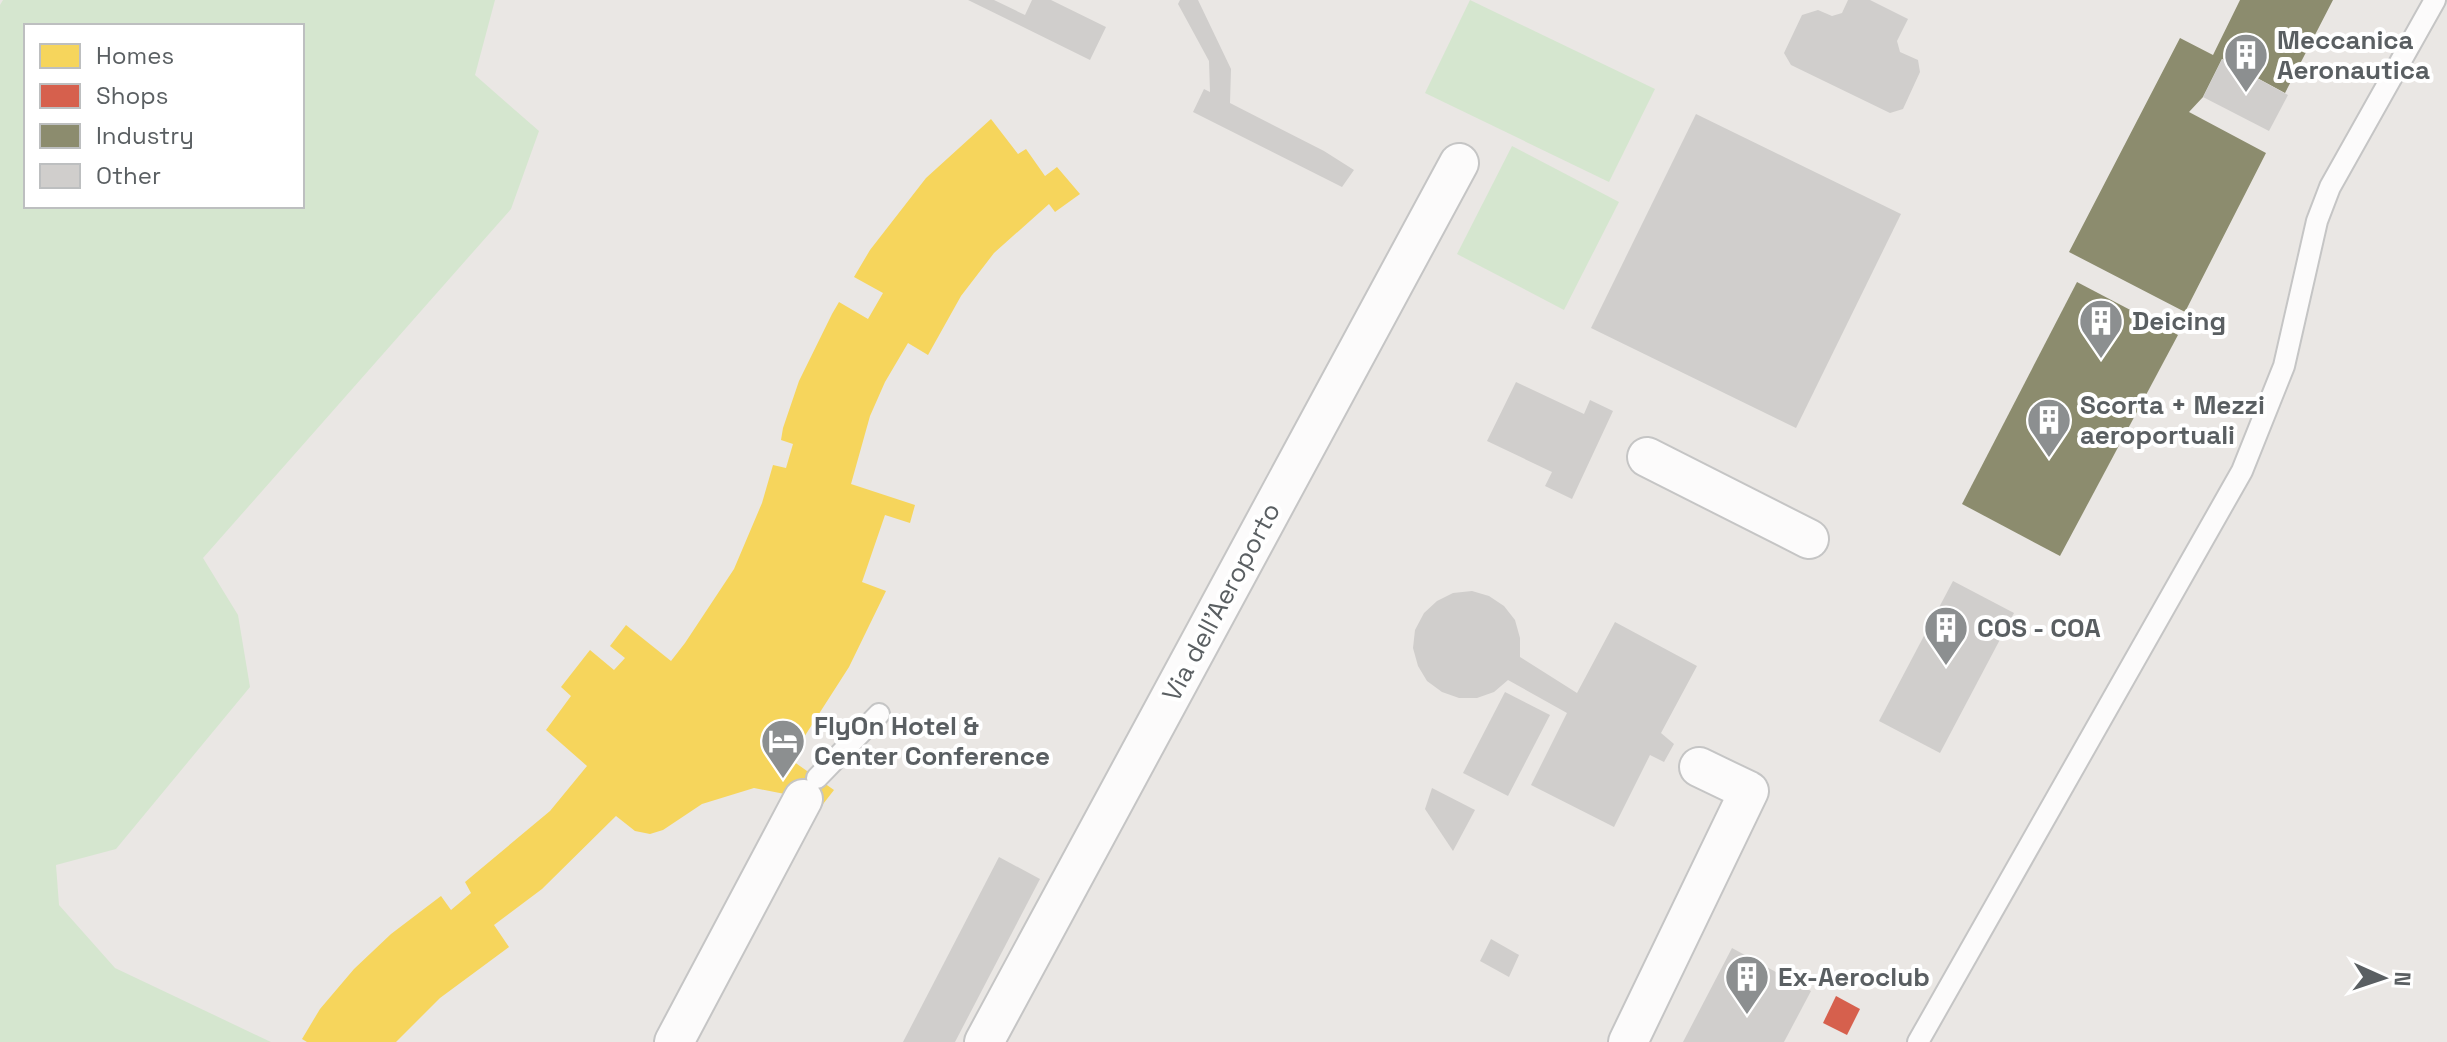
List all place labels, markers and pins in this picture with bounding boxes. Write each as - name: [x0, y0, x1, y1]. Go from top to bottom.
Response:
- place label: Meccanica Aeronautica: [2277, 23, 2430, 87]
- building icon: Meccanica Aeronautica: [2222, 31, 2270, 94]
- building icon: Deicing: [2077, 297, 2125, 360]
- place label: Deicing: [2132, 304, 2226, 338]
- place label: Scorta + Mezzi aeroportuali: [2080, 388, 2265, 452]
- building icon: Scorta + Mezzi aeroportuali: [2025, 396, 2073, 459]
- building icon: COS - COA: [1922, 604, 1970, 667]
- place label: COS - COA: [1977, 611, 2101, 645]
- place label: FlyOn Hotel & Center Conference: [814, 709, 1050, 773]
- hotel icon: FlyOn Hotel & Center Conference: [759, 717, 807, 780]
- building icon: Ex-Aeroclub: [1723, 953, 1771, 1016]
- place label: Ex-Aeroclub: [1778, 960, 1930, 994]

